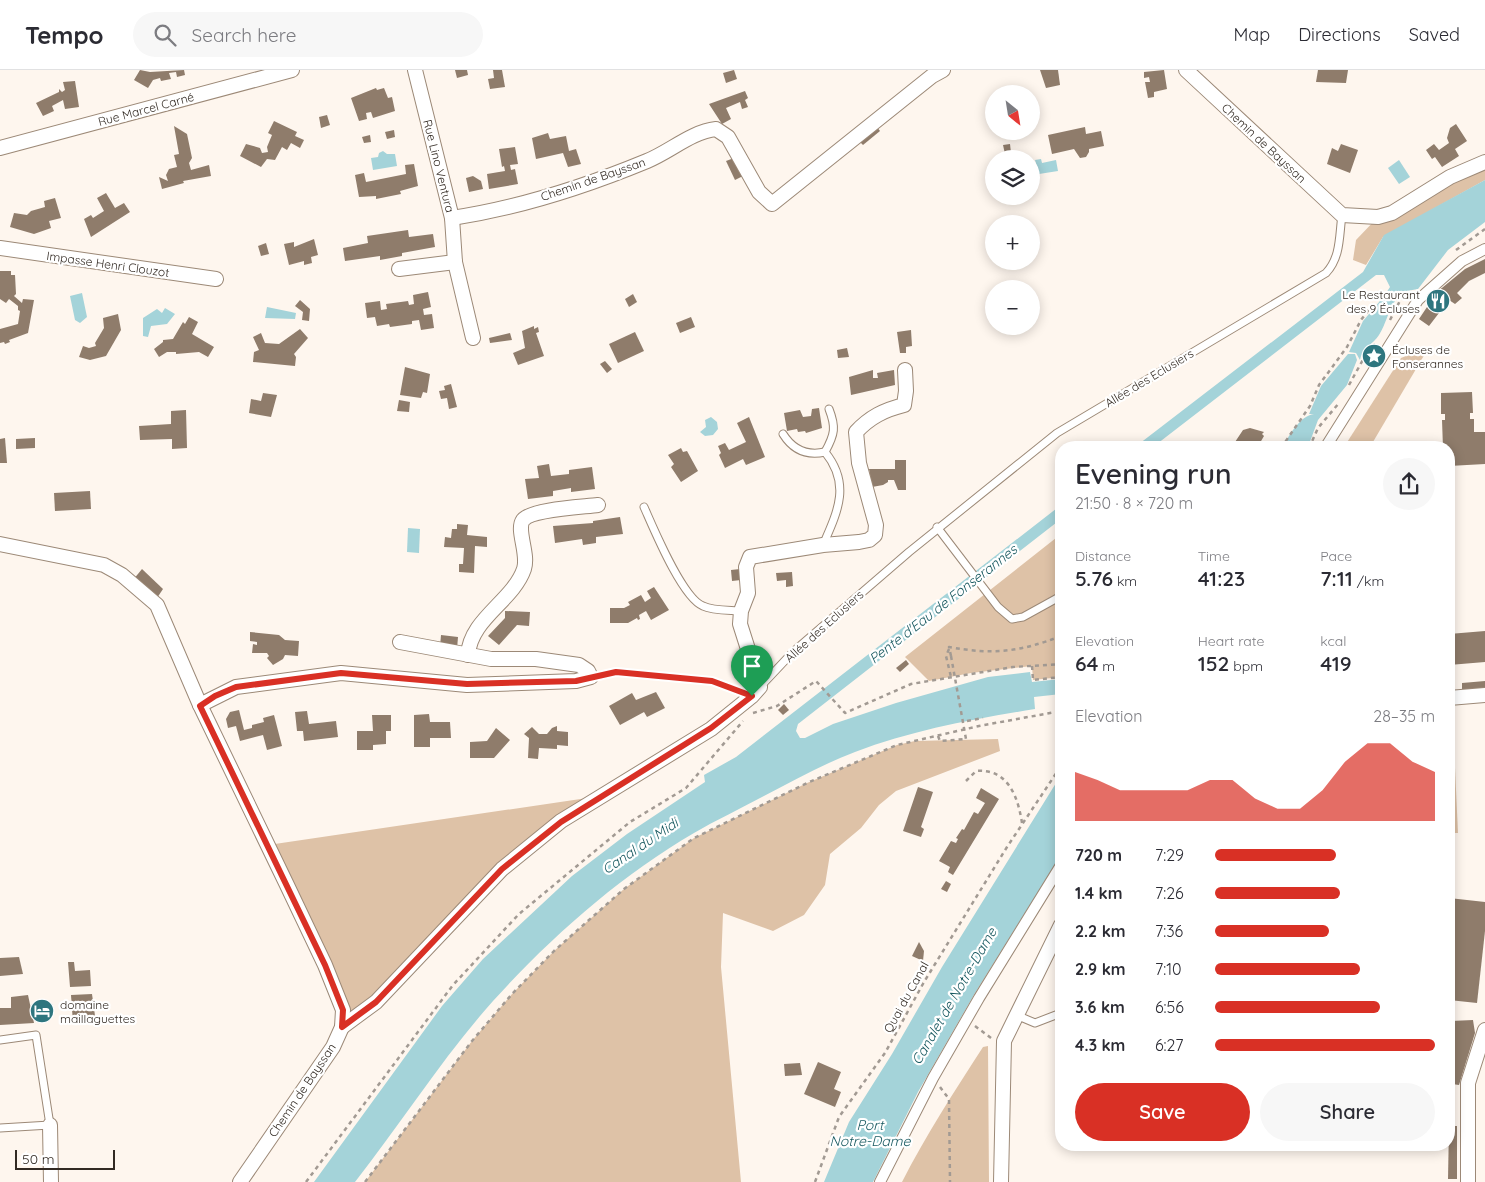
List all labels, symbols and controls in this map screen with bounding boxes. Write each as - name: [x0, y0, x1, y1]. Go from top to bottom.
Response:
- search box: [133, 12, 483, 57]
- text: Tempo: [25, 20, 103, 50]
- icon: search: [151, 21, 179, 49]
- text: Search here: [191, 23, 296, 47]
- text: Map: [1233, 23, 1270, 46]
- text: Directions: [1298, 23, 1381, 46]
- text: Saved: [1409, 23, 1460, 46]
- north arrow: [985, 85, 1040, 140]
- map controls: [985, 85, 1040, 335]
- street label: Rue Marcel Carné: [96, 89, 196, 129]
- street label: Chemin de Bayssan: [1219, 100, 1309, 186]
- street label: Rue Lino Ventura: [420, 118, 458, 214]
- button: layers: [985, 150, 1040, 205]
- street label: Chemin de Bayssan: [539, 154, 647, 204]
- button: +: [985, 215, 1040, 270]
- street label: Impasse Henri Clouzot: [45, 248, 171, 280]
- button: −: [985, 280, 1040, 335]
- place label: Le Restaurant des 9 Écluses: [1342, 287, 1420, 316]
- restaurant icon: Le Restaurant des 9 Écluses: [1425, 288, 1451, 314]
- place label: Écluses de Fonserannes: [1392, 342, 1464, 371]
- place icon: Écluses de Fonserannes: [1361, 343, 1387, 369]
- street label: Allée des Eclusiers: [1102, 345, 1196, 410]
- text: Evening run: [1075, 456, 1232, 491]
- button: share: [1383, 458, 1435, 510]
- text: 21:50 · 8 × 720 m: [1075, 493, 1193, 513]
- water label: Pente d'Eau de Fonserannes: [865, 540, 1022, 667]
- text: Distance: [1075, 547, 1131, 565]
- text: Time: [1198, 547, 1230, 565]
- text: Pace: [1320, 547, 1352, 565]
- text: 5.76: [1075, 565, 1113, 591]
- text: 41:23: [1198, 565, 1245, 591]
- text: 7:11: [1320, 565, 1353, 591]
- text: km: [1113, 572, 1137, 590]
- text: /km: [1353, 572, 1384, 590]
- street label: Allée des Eclusiers: [782, 586, 867, 665]
- text: Elevation: [1075, 632, 1134, 650]
- text: Heart rate: [1198, 632, 1264, 650]
- text: kcal: [1320, 632, 1346, 650]
- pin: [731, 645, 773, 696]
- text: 64: [1075, 650, 1099, 676]
- text: 152: [1198, 650, 1229, 676]
- text: 419: [1320, 650, 1352, 676]
- icon: arrive: [738, 652, 766, 680]
- text: m: [1099, 657, 1115, 675]
- text: bpm: [1229, 657, 1263, 675]
- text: Elevation: [1075, 706, 1142, 726]
- text: 28–35 m: [1373, 706, 1435, 726]
- water label: Canal du Midi: [599, 813, 683, 878]
- text: 720 m: [1075, 845, 1122, 865]
- text: 7:29: [1155, 845, 1184, 865]
- text: 1.4 km: [1075, 883, 1122, 903]
- text: 7:26: [1155, 883, 1184, 903]
- text: 2.2 km: [1075, 921, 1126, 941]
- text: 7:36: [1155, 921, 1183, 941]
- water label: Canalet de Notre-Dame: [907, 923, 1001, 1068]
- street label: Quai du Canal: [880, 959, 932, 1035]
- text: 2.9 km: [1075, 959, 1126, 979]
- text: 7:10: [1155, 959, 1182, 979]
- place label: domaine maillaguettes: [60, 997, 135, 1026]
- text: 3.6 km: [1075, 997, 1125, 1017]
- text: 6:56: [1155, 997, 1184, 1017]
- hotel icon: domaine maillaguettes: [29, 998, 55, 1024]
- text: 4.3 km: [1075, 1035, 1125, 1055]
- text: 6:27: [1155, 1035, 1183, 1055]
- street label: Chemin de Bayssan: [265, 1040, 339, 1140]
- button: Save: [1075, 1083, 1250, 1141]
- button: Share: [1260, 1083, 1435, 1141]
- water label: Port Notre-Dame: [829, 1116, 912, 1150]
- scale bar: [15, 1147, 115, 1170]
- text: 50 m: [22, 1150, 55, 1168]

